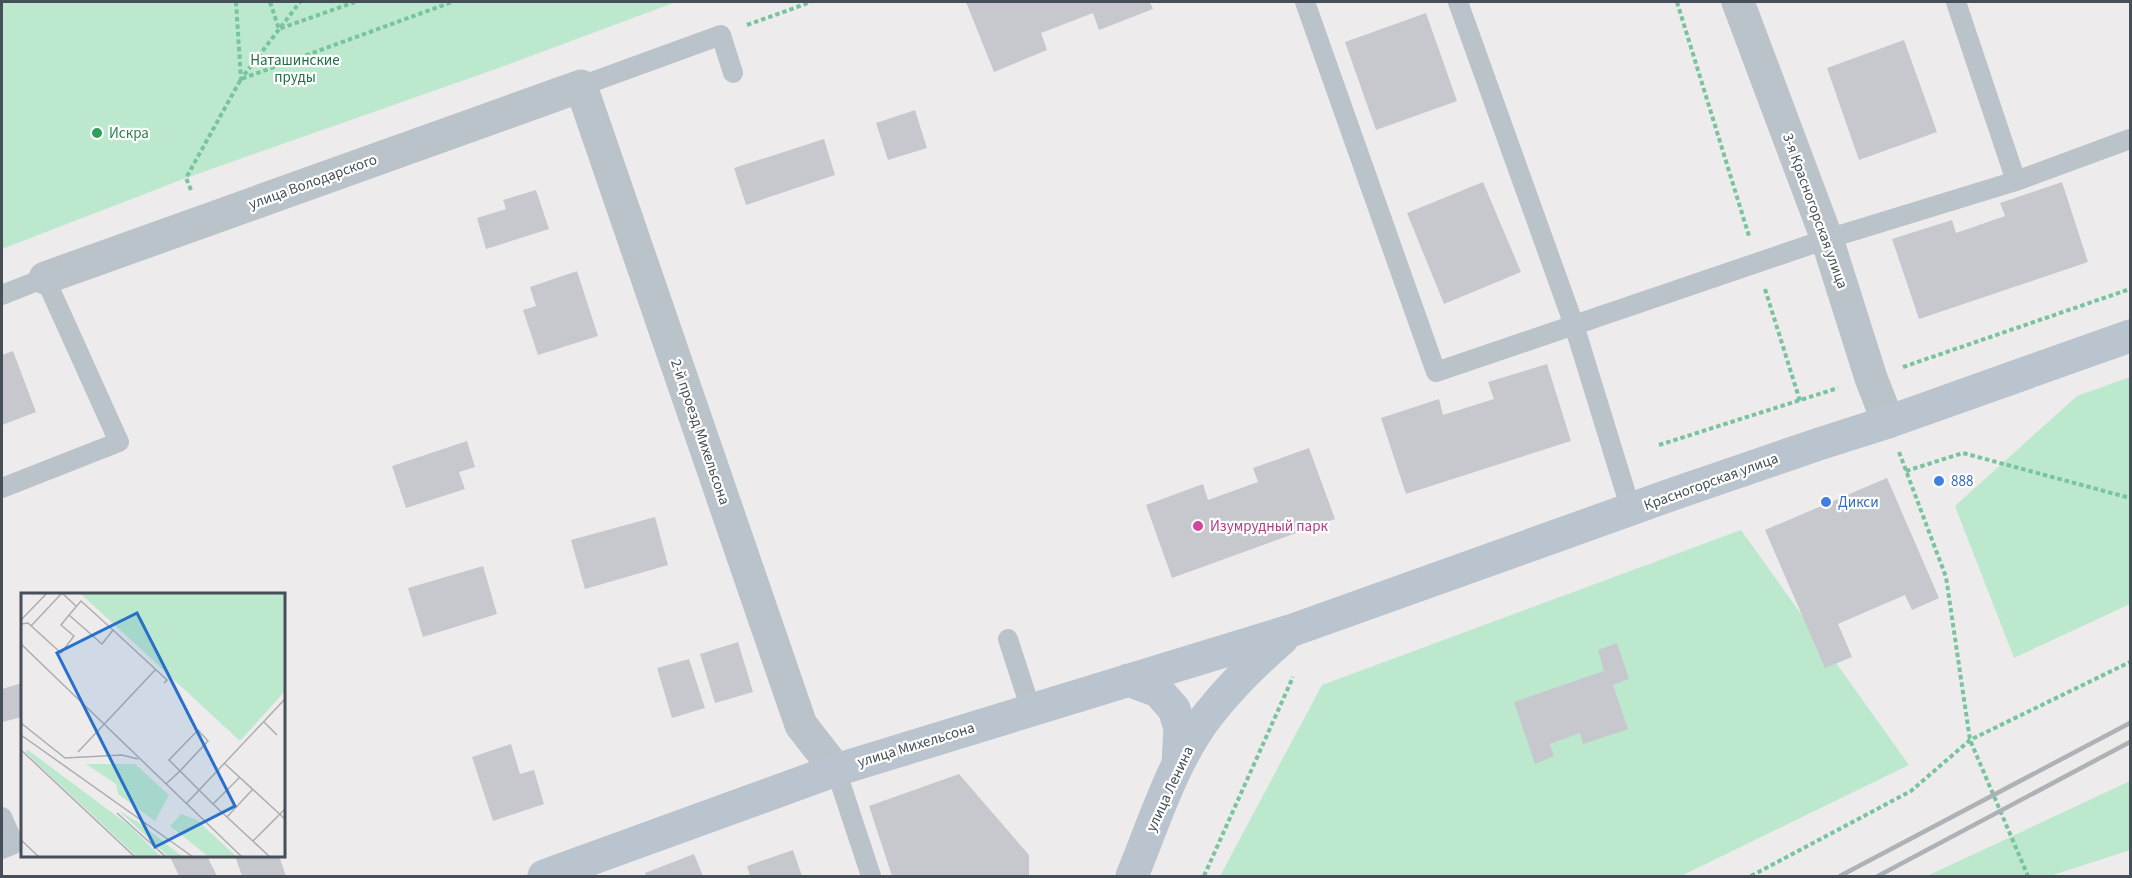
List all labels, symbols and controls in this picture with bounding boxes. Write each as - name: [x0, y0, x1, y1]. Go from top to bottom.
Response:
- park label: Наташинские пруды: [250, 50, 340, 88]
- place label: Искра: [109, 123, 149, 144]
- marker: Искра: [90, 126, 104, 140]
- street label: 3-я Красногорская улица: [1777, 130, 1853, 292]
- street label: улица Володарского: [246, 149, 380, 215]
- street label: 2-й проезд Михельсона: [665, 356, 735, 508]
- street label: Красногорская улица: [1641, 448, 1781, 516]
- place label: 888: [1951, 471, 1973, 492]
- marker: 888: [1932, 474, 1946, 488]
- place label: Дикси: [1838, 492, 1879, 513]
- marker: Дикси: [1819, 495, 1833, 509]
- place label: Изумрудный парк: [1210, 516, 1329, 537]
- marker: Изумрудный парк: [1191, 519, 1205, 533]
- inset map: [21, 593, 285, 857]
- street label: улица Михельсона: [855, 717, 977, 773]
- street label: улица Ленина: [1141, 743, 1199, 835]

